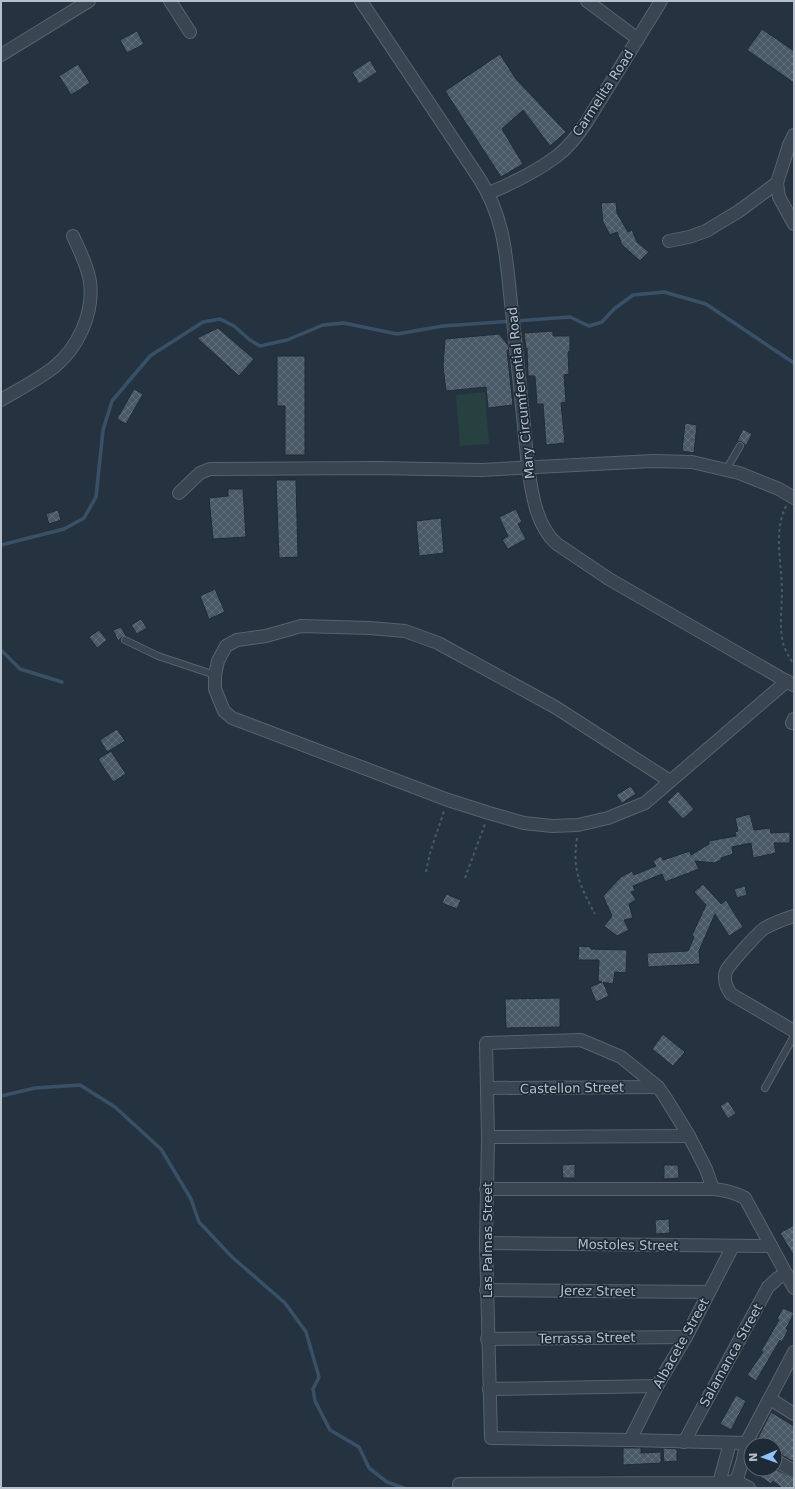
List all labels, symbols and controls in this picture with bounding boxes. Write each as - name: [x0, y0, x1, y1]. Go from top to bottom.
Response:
- street label: Carmelita Road: [570, 47, 636, 139]
- street label: Mary Circumferential Road: [504, 306, 538, 480]
- street label: Castellon Street: [520, 1080, 624, 1096]
- street label: Las Palmas Street: [480, 1182, 495, 1298]
- street label: Mostoles Street: [577, 1237, 679, 1253]
- street label: Jerez Street: [559, 1283, 636, 1299]
- street label: Albacete Street: [650, 1295, 712, 1391]
- street label: Salamanca Street: [696, 1301, 766, 1409]
- street label: Terrassa Street: [537, 1330, 636, 1346]
- north arrow: [743, 1437, 783, 1477]
- text: N: [747, 1452, 760, 1462]

